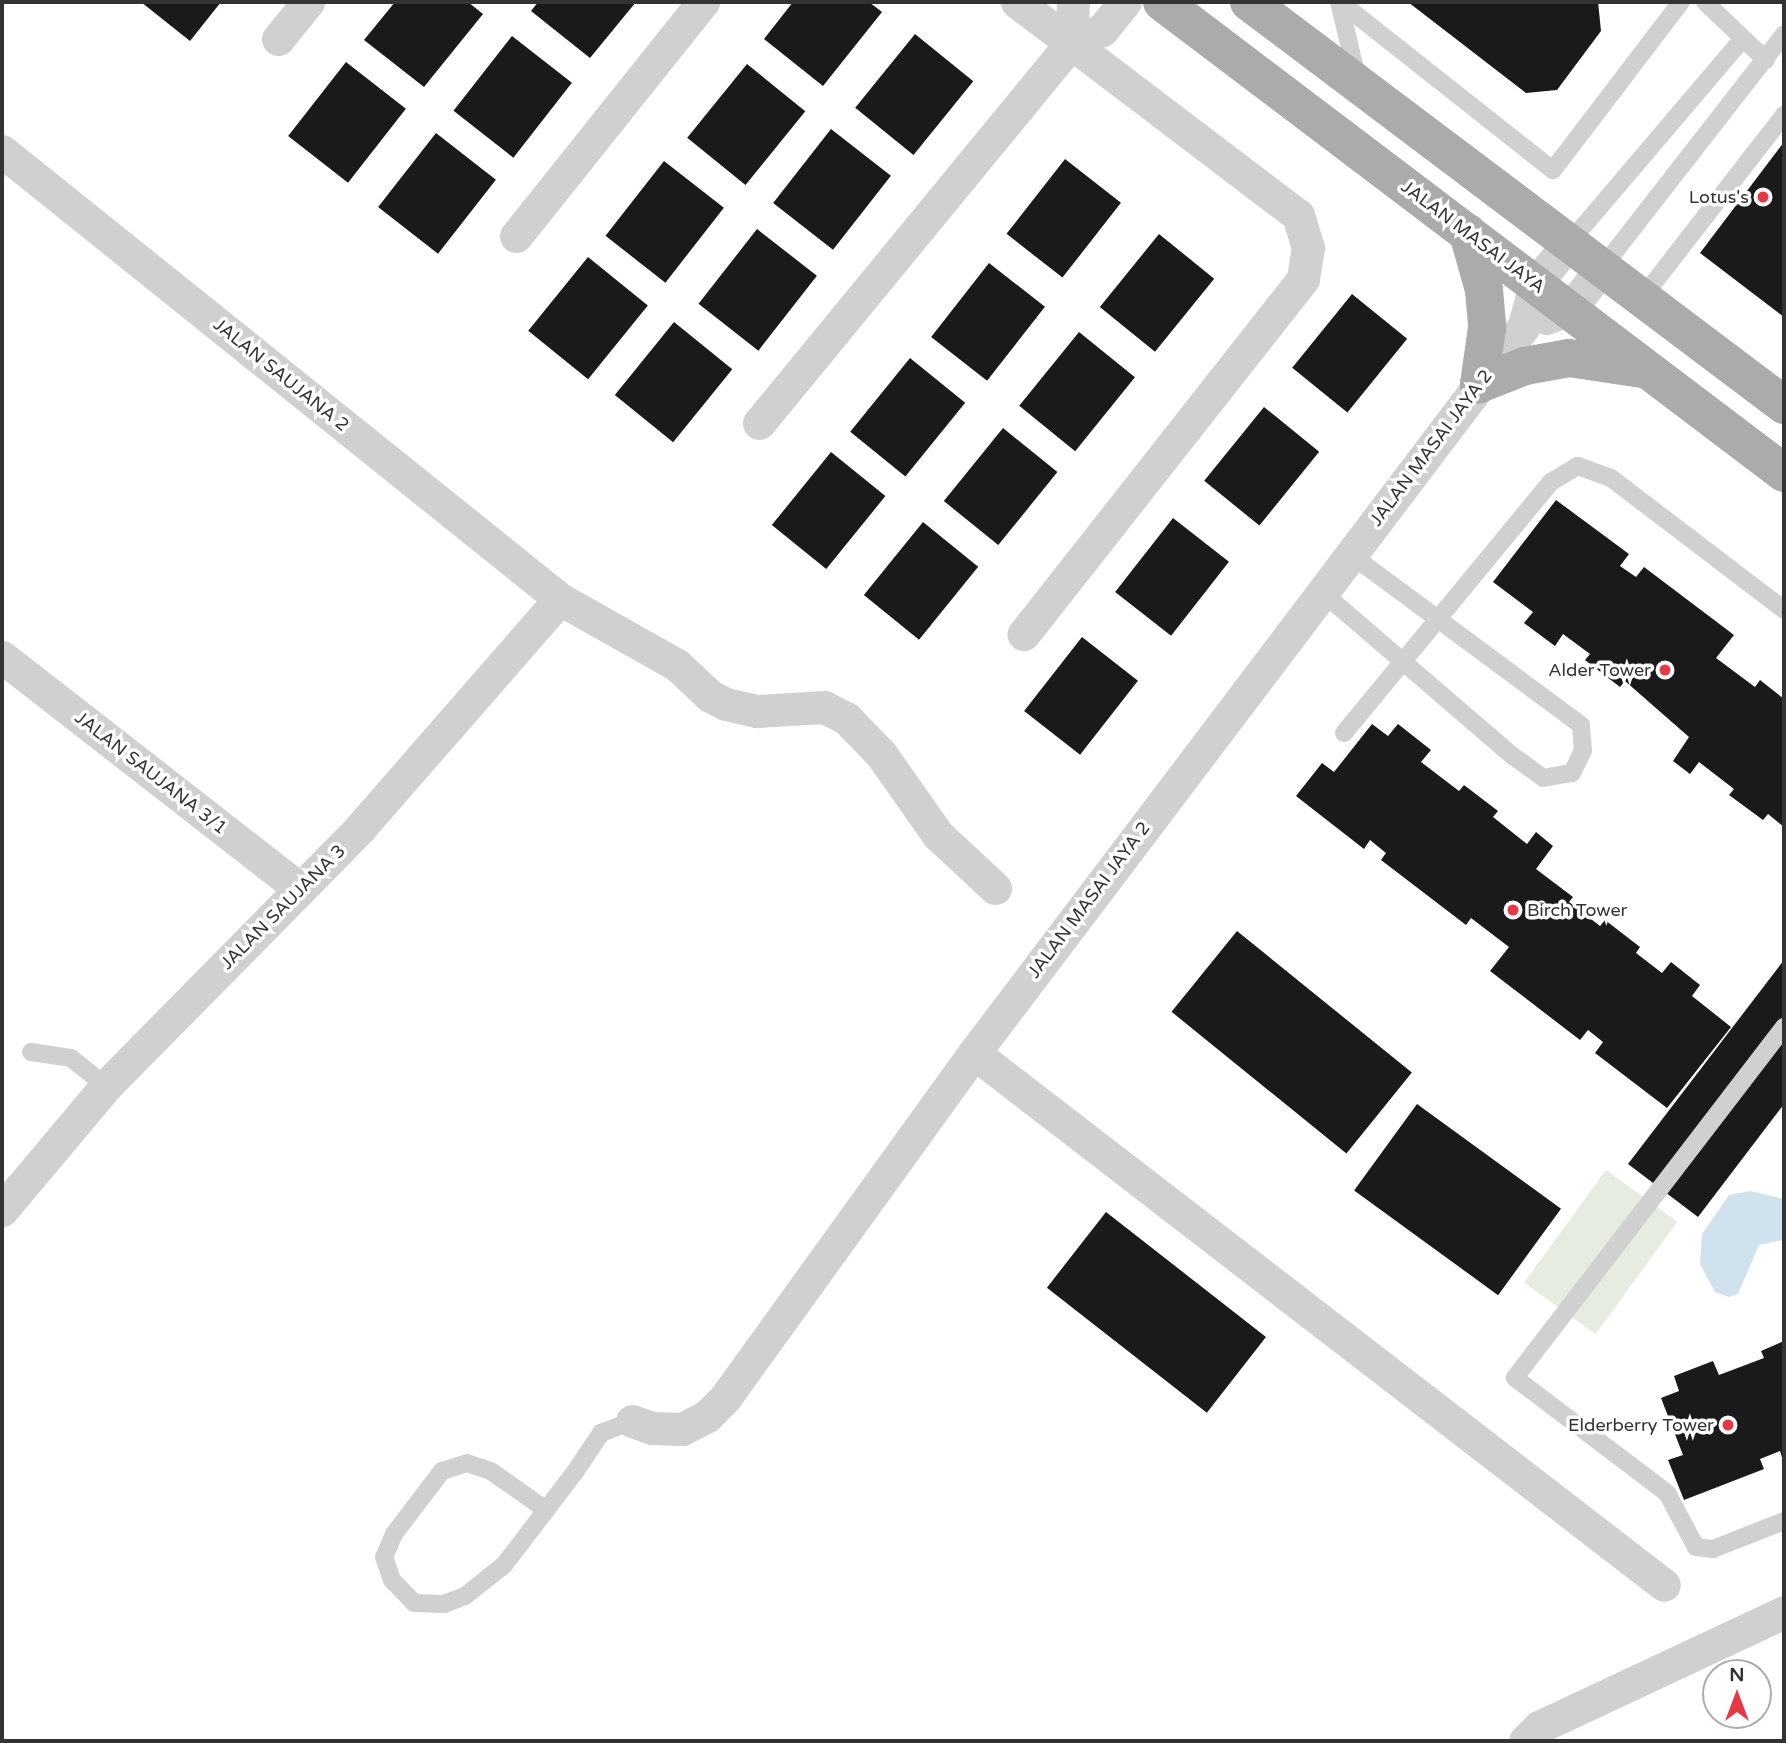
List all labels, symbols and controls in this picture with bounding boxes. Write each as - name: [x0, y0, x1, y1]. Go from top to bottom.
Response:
- street label: JALAN MASAI JAYA: [1397, 176, 1549, 298]
- place label: Lotus's: [1689, 186, 1749, 208]
- marker: Lotus's: [1755, 189, 1771, 205]
- street label: JALAN SAUJANA 2: [209, 314, 353, 436]
- street label: JALAN MASAI JAYA 2: [1365, 366, 1497, 530]
- place label: Alder Tower: [1548, 659, 1651, 681]
- marker: Alder Tower: [1657, 662, 1673, 678]
- street label: JALAN SAUJANA 3/1: [71, 707, 231, 839]
- street label: JALAN MASAI JAYA 2: [1023, 818, 1155, 982]
- street label: JALAN SAUJANA 3: [216, 840, 350, 974]
- place label: Birch Tower: [1527, 899, 1628, 921]
- marker: Birch Tower: [1505, 902, 1521, 918]
- place label: Elderberry Tower: [1568, 1414, 1714, 1436]
- marker: Elderberry Tower: [1720, 1417, 1736, 1433]
- north arrow: [1702, 1659, 1772, 1729]
- text: N: [1729, 1664, 1745, 1686]

